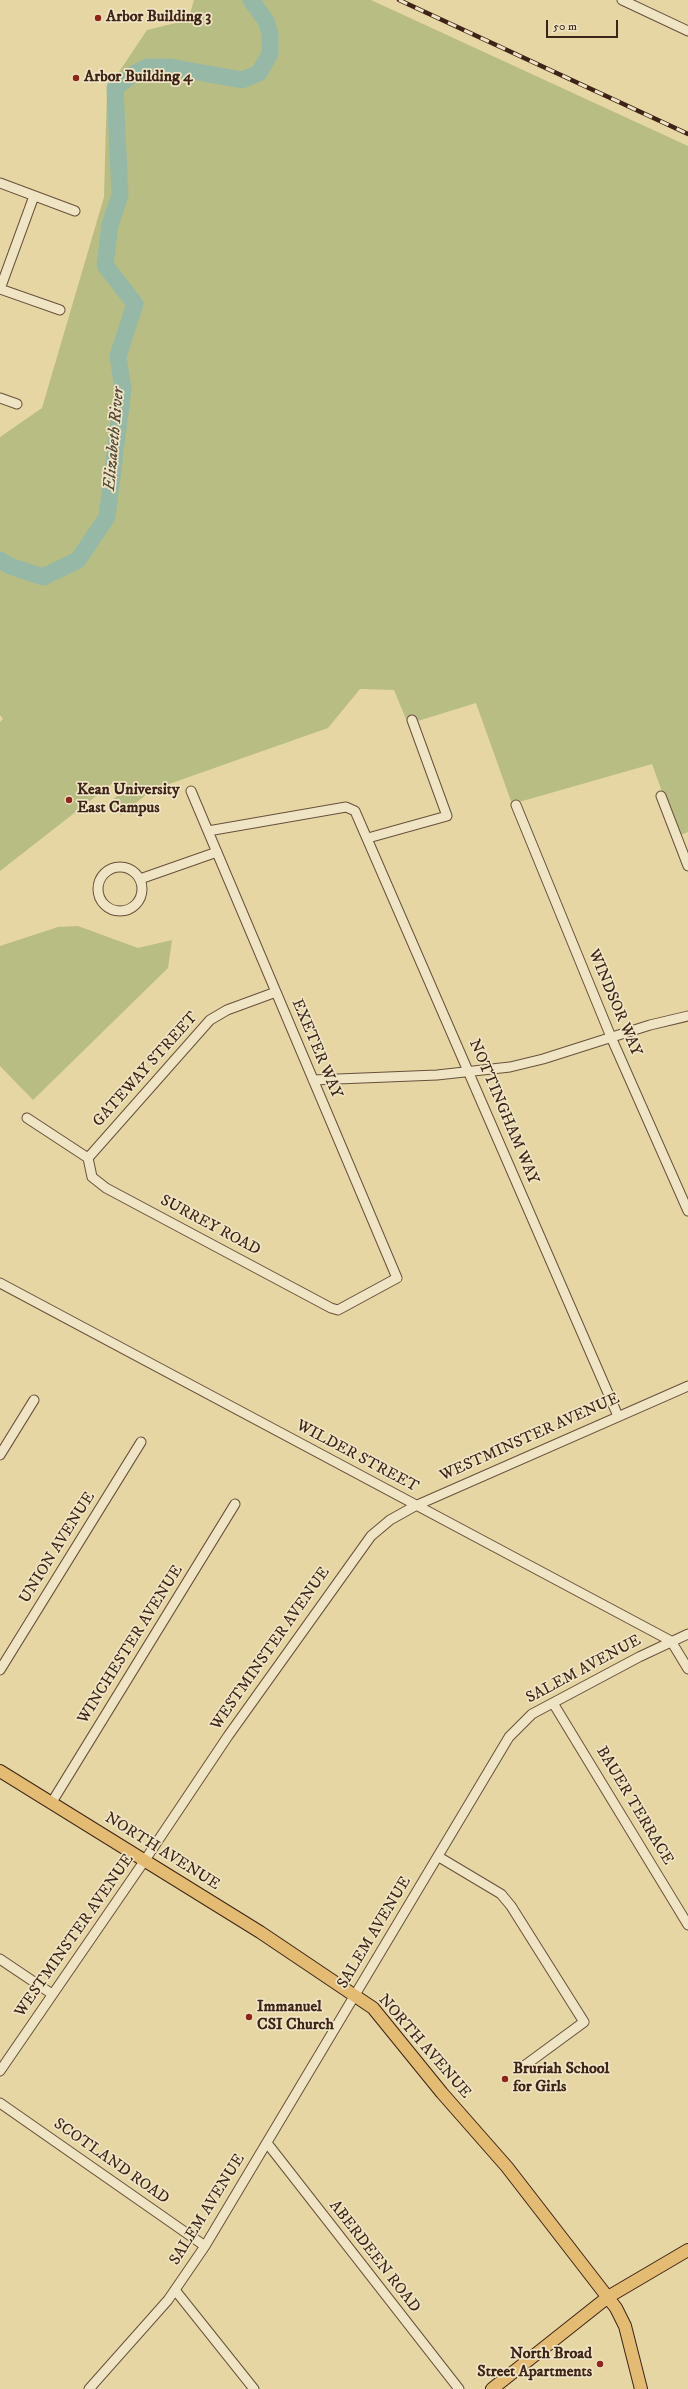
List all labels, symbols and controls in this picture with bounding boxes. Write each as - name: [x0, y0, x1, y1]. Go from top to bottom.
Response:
- place label: Arbor Building 3: [106, 8, 211, 28]
- scale bar: [548, 12, 620, 38]
- marker: Arbor Building 3: [93, 13, 103, 23]
- text: 50 m: [553, 19, 577, 34]
- place label: Arbor Building 4: [84, 68, 192, 88]
- marker: Arbor Building 4: [71, 73, 81, 83]
- water label: Elizabeth River: [100, 386, 130, 492]
- place label: Kean University East Campus: [77, 781, 179, 819]
- marker: Kean University East Campus: [64, 795, 74, 805]
- street label: WINDSOR WAY: [583, 947, 645, 1059]
- street label: EXETER WAY: [286, 997, 346, 1101]
- street label: GATEWAY STREET: [89, 1009, 203, 1131]
- street label: NOTTINGHAM WAY: [464, 1037, 542, 1187]
- street label: SURREY ROAD: [157, 1192, 263, 1260]
- street label: WESTMINSTER AVENUE: [437, 1390, 623, 1486]
- street label: WILDER STREET: [293, 1417, 421, 1497]
- street label: UNION AVENUE: [16, 1489, 100, 1607]
- street label: WINCHESTER AVENUE: [74, 1562, 188, 1728]
- street label: WESTMINSTER AVENUE: [207, 1564, 335, 1734]
- street label: SALEM AVENUE: [523, 1632, 645, 1708]
- street label: BAUER TERRACE: [591, 1743, 677, 1869]
- street label: NORTH AVENUE: [101, 1809, 223, 1895]
- street label: WESTMINSTER AVENUE: [11, 1851, 139, 2021]
- street label: SALEM AVENUE: [334, 1873, 416, 1993]
- street label: NORTH AVENUE: [374, 1991, 474, 2103]
- place label: Immanuel CSI Church: [257, 1998, 334, 2036]
- marker: Immanuel CSI Church: [244, 2012, 254, 2022]
- place label: Bruriah School for Girls: [513, 2060, 609, 2098]
- marker: Bruriah School for Girls: [500, 2074, 510, 2084]
- street label: SCOTLAND ROAD: [49, 2115, 173, 2209]
- street label: SALEM AVENUE: [166, 2151, 250, 2269]
- street label: ABERDEEN ROAD: [324, 2197, 424, 2317]
- place label: North Broad Street Apartments: [477, 2345, 592, 2383]
- marker: North Broad Street Apartments: [595, 2359, 605, 2369]

